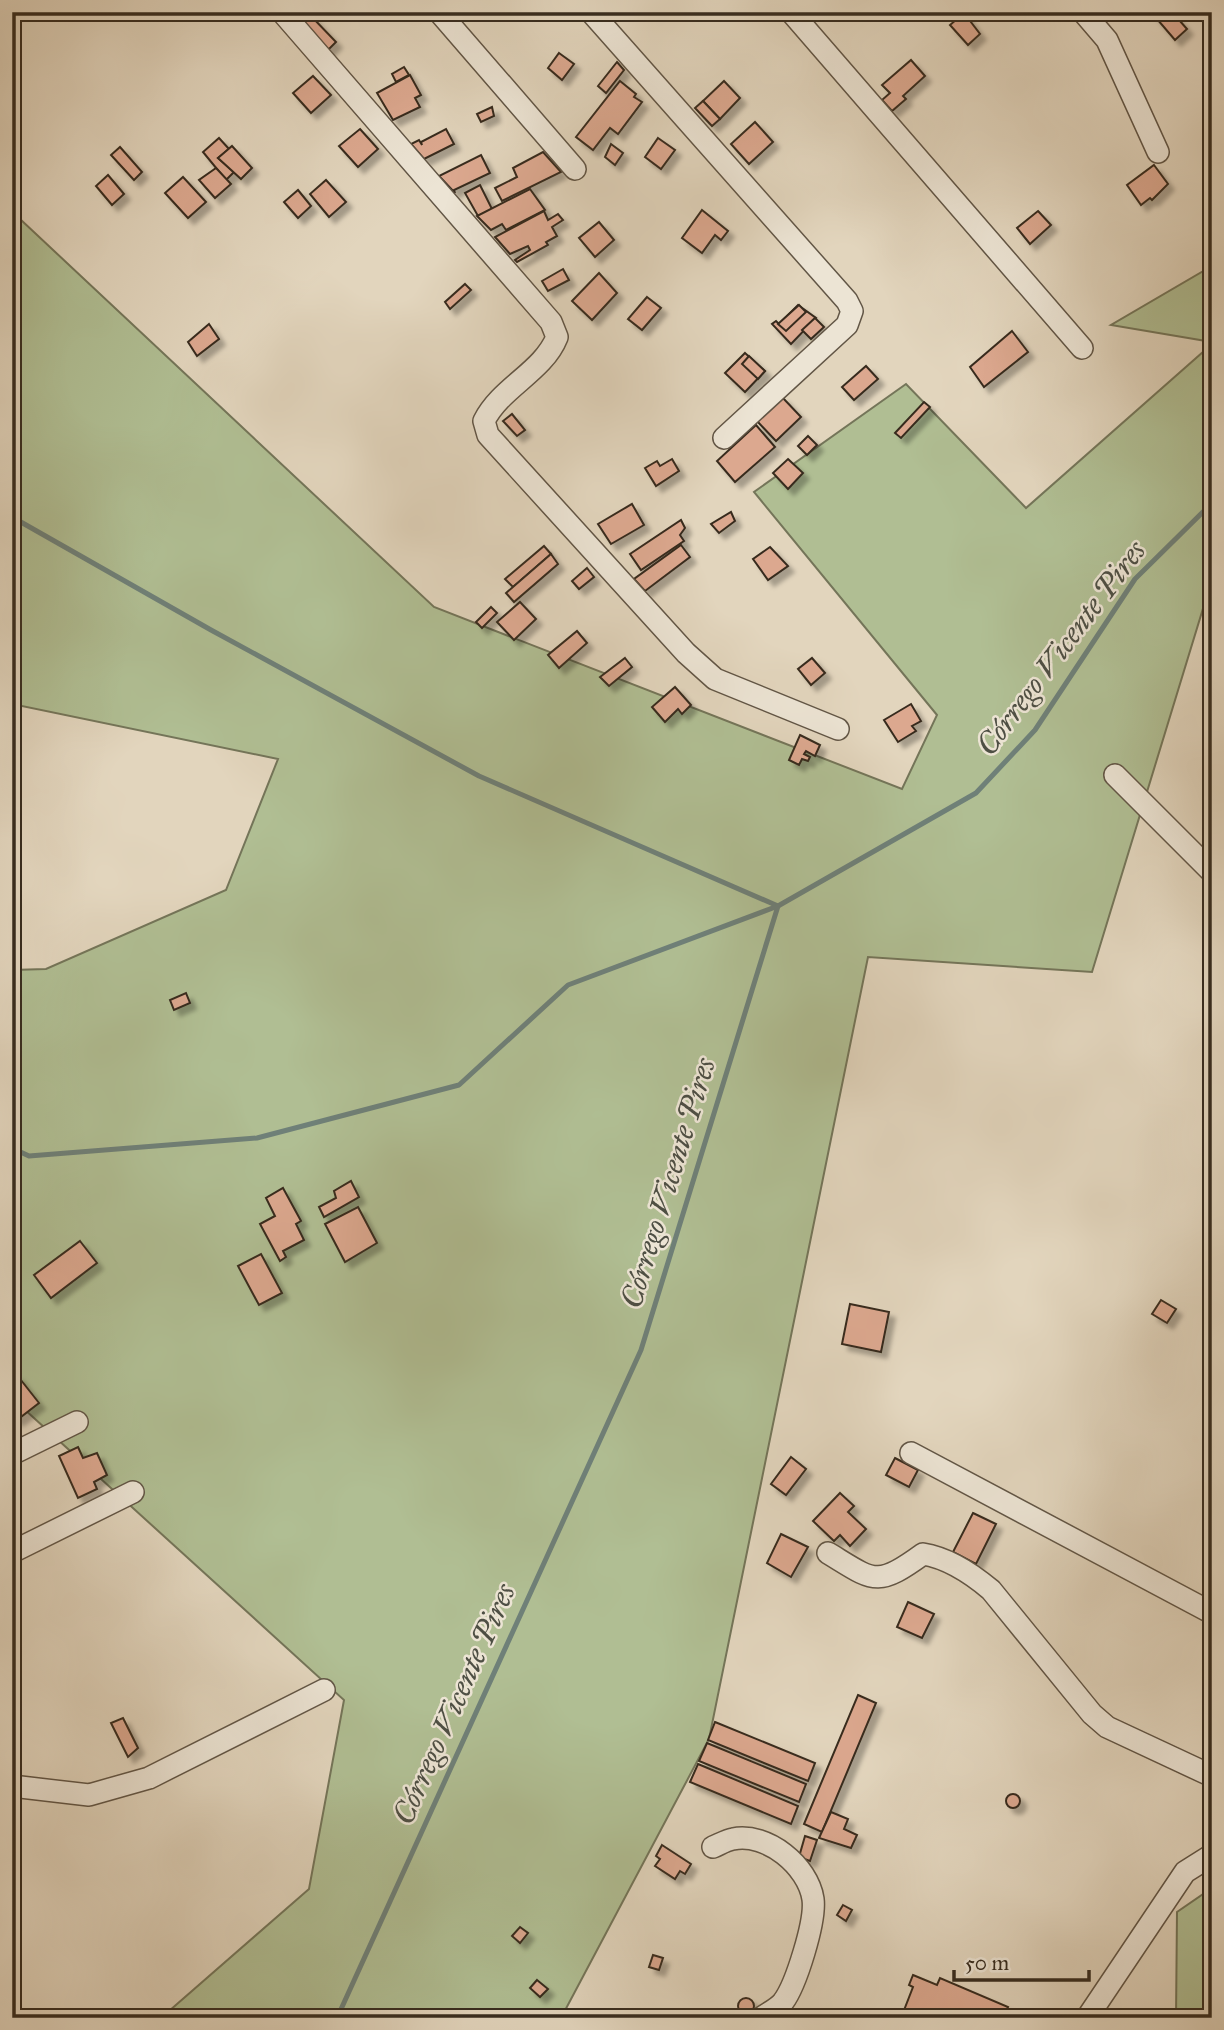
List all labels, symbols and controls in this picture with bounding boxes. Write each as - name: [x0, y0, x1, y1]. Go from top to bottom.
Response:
- water label: Córrego Vicente Pires: [969, 533, 1154, 762]
- water label: Córrego Vicente Pires: [613, 1052, 724, 1312]
- water label: Córrego Vicente Pires: [385, 1577, 524, 1830]
- scale bar: [954, 1939, 1089, 1983]
- text: 50 m: [965, 1950, 1010, 1976]

